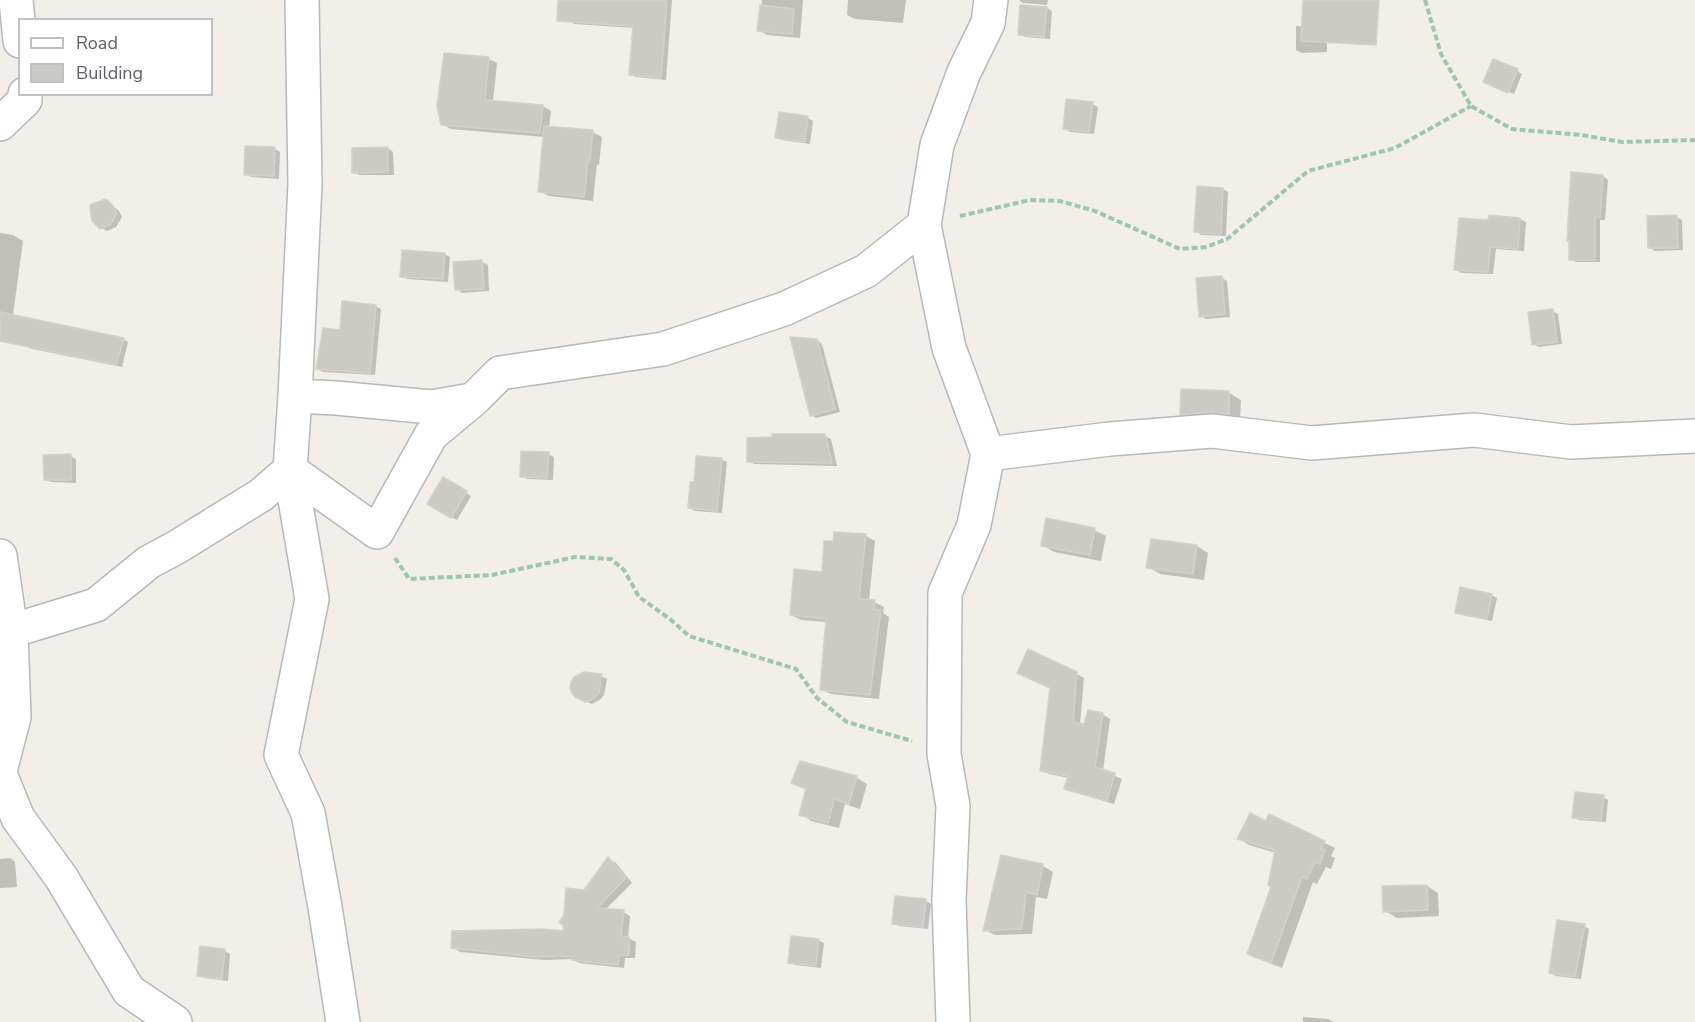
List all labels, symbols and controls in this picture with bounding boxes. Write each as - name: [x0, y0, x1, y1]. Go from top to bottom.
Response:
- legend: [18, 18, 213, 96]
- text: Road: [76, 31, 118, 55]
- text: Building: [76, 61, 143, 85]

